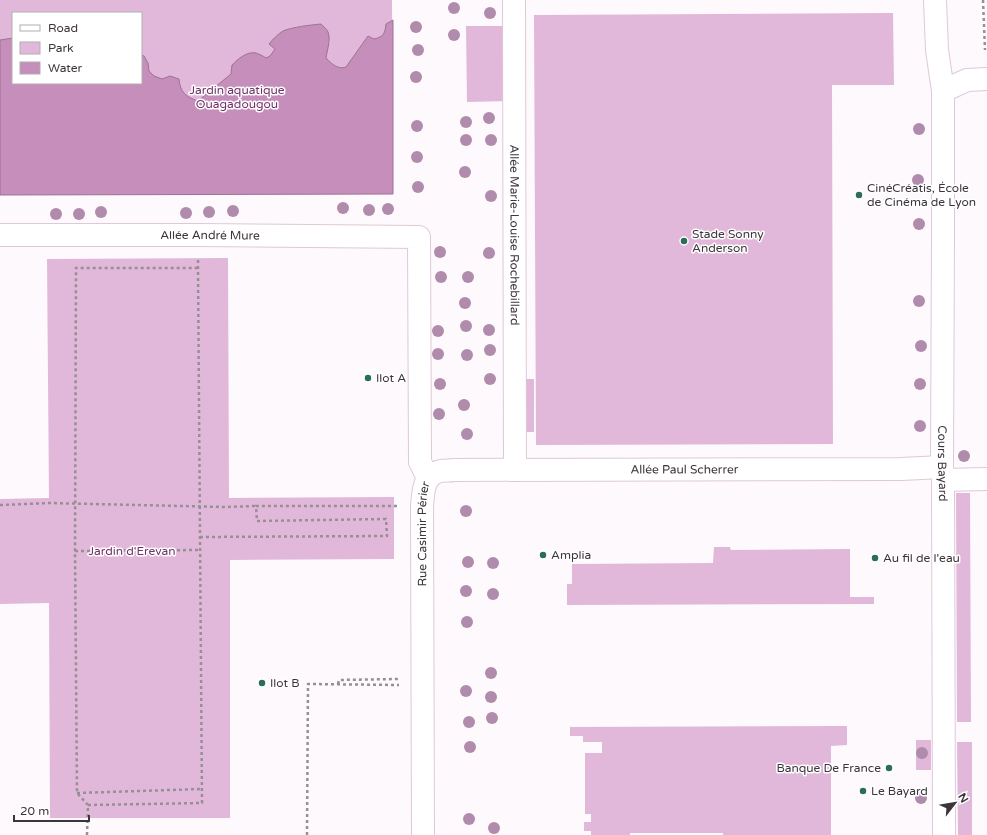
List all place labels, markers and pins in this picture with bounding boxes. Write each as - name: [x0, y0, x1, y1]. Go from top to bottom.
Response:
- place label: CinéCréatis, École de Cinéma de Lyon: [867, 181, 976, 209]
- marker: CinéCréatis, École de Cinéma de Lyon: [854, 190, 864, 200]
- place label: Stade Sonny Anderson: [692, 227, 764, 255]
- marker: Stade Sonny Anderson: [679, 236, 689, 246]
- place label: Ilot A: [376, 371, 406, 385]
- marker: Ilot A: [363, 373, 373, 383]
- place label: Amplia: [551, 548, 591, 562]
- marker: Amplia: [538, 550, 548, 560]
- place label: Au fil de l'eau: [883, 551, 960, 565]
- marker: Au fil de l'eau: [870, 553, 880, 563]
- place label: Ilot B: [270, 676, 300, 690]
- marker: Ilot B: [257, 678, 267, 688]
- place label: Banque De France: [776, 761, 881, 775]
- marker: Banque De France: [884, 763, 894, 773]
- place label: Le Bayard: [871, 784, 928, 798]
- marker: Le Bayard: [858, 786, 868, 796]

